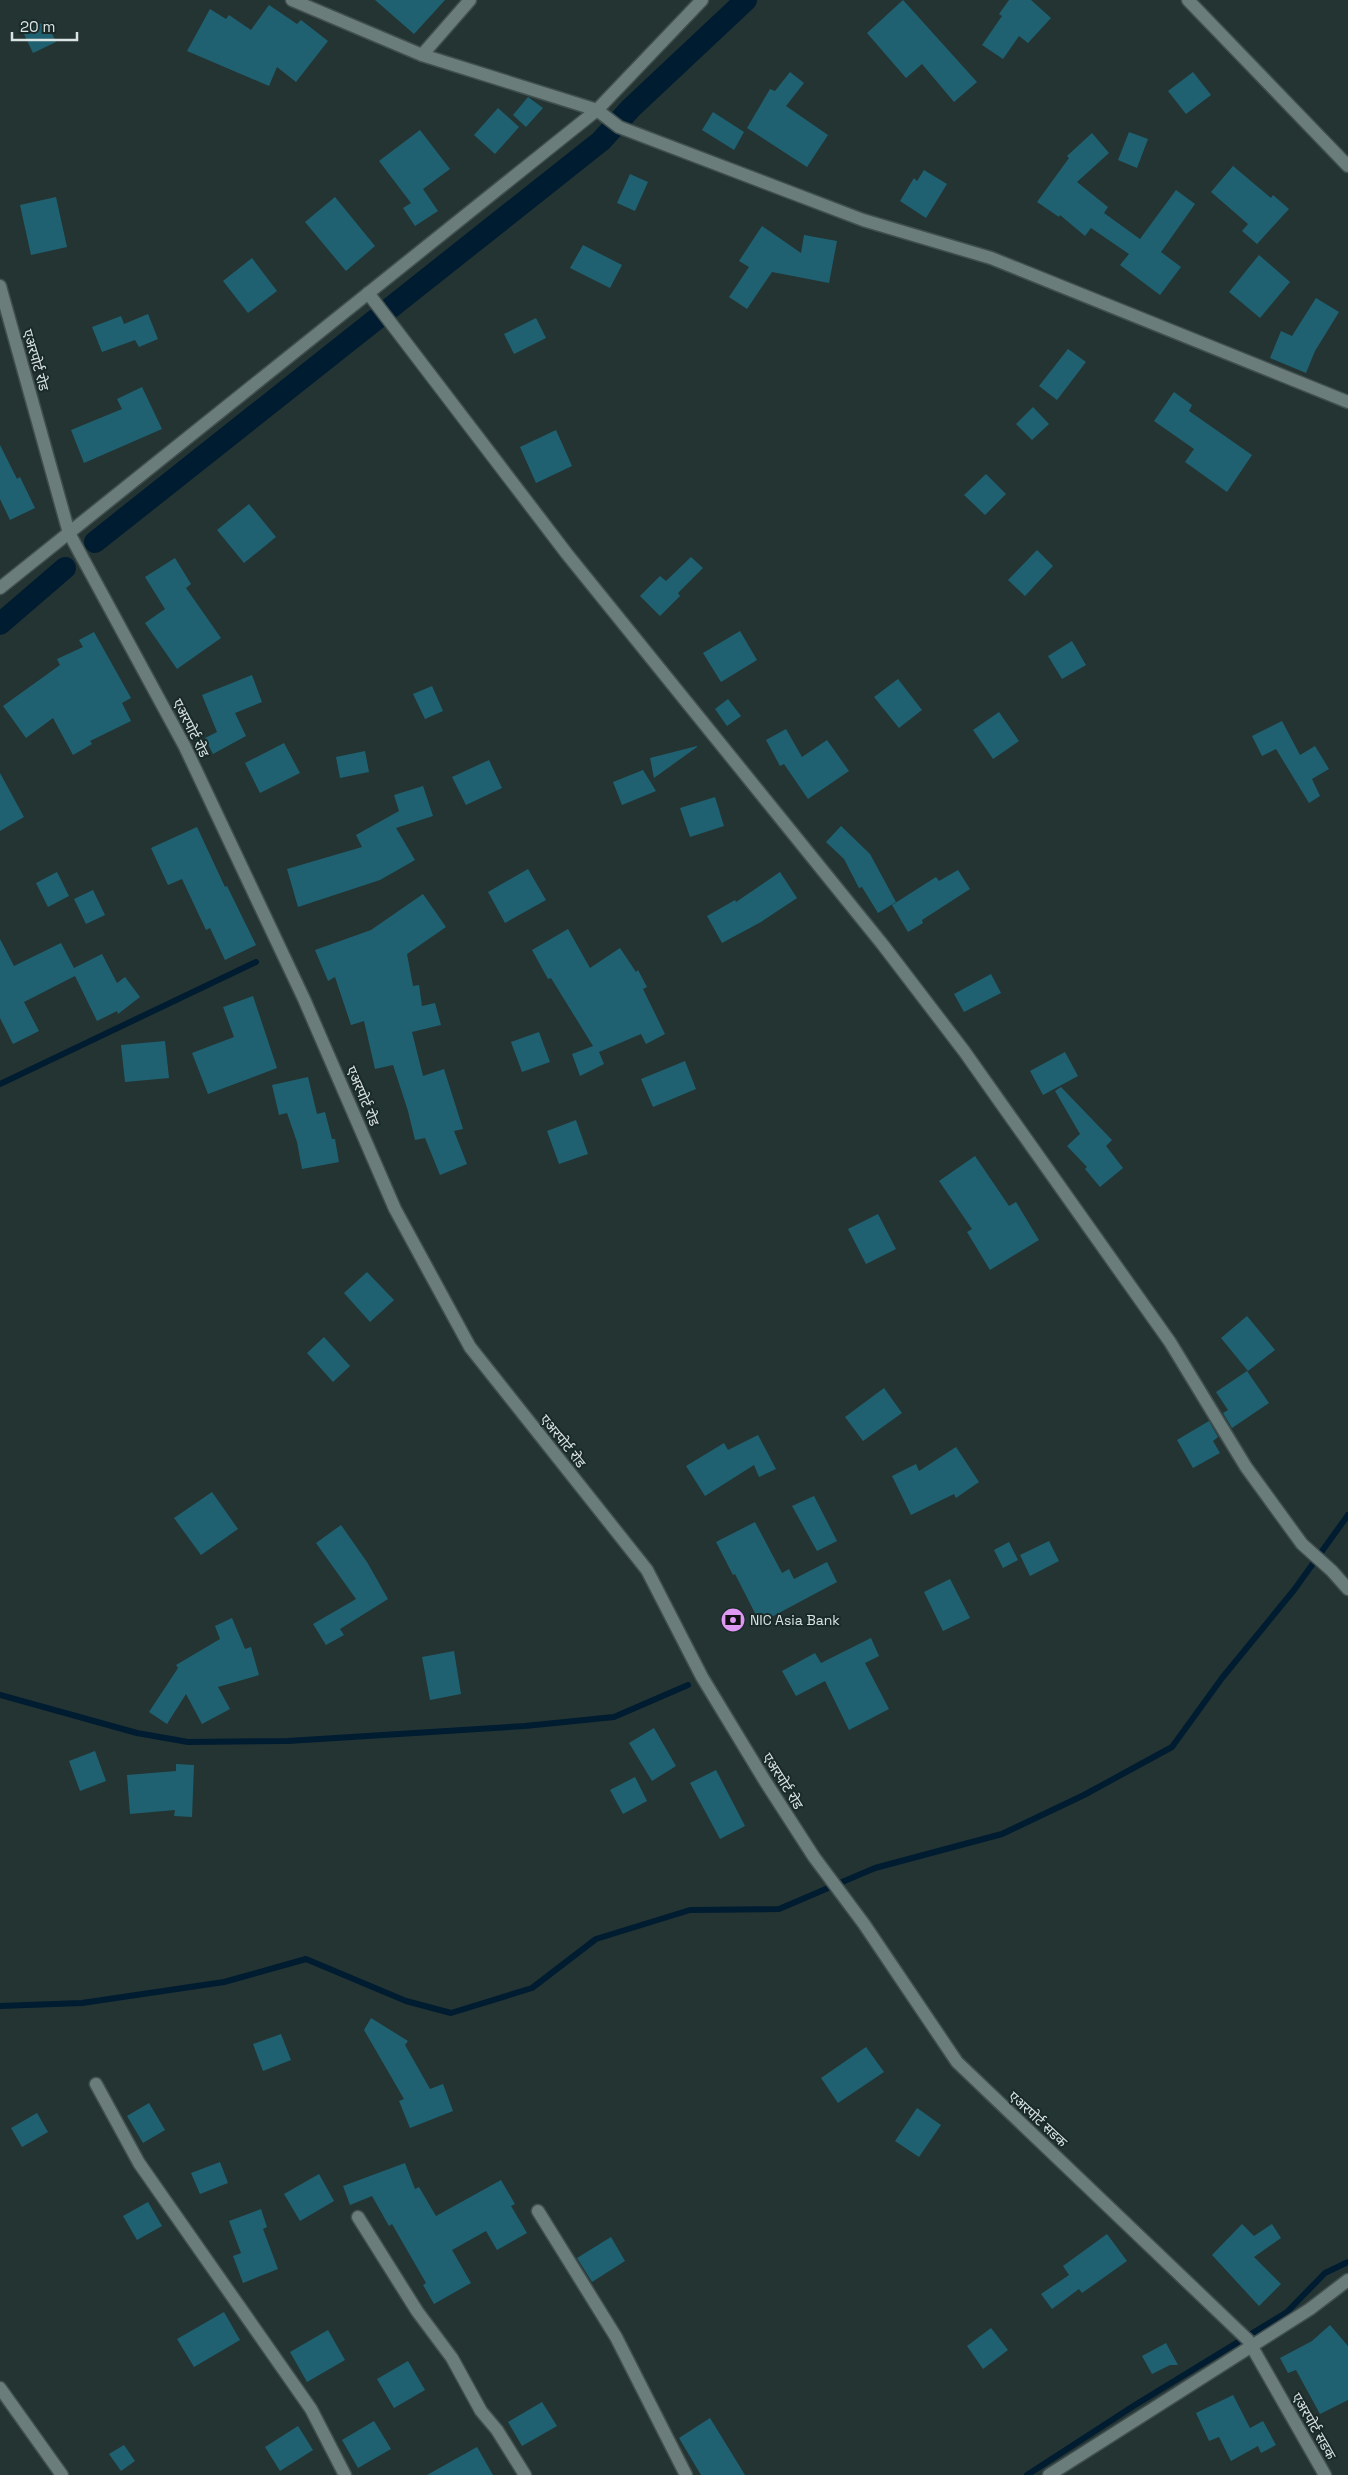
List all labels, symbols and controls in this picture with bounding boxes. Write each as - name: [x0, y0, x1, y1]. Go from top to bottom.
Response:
- scale bar: [12, 10, 78, 42]
- text: 20 m: [20, 17, 55, 36]
- street label: एअरपोर्ट रोड: [19, 327, 54, 393]
- street label: एअरपोर्ट रोड: [169, 696, 214, 761]
- street label: एअरपोर्ट रोड: [342, 1063, 384, 1129]
- street label: एअरपोर्ट रोड: [536, 1411, 590, 1472]
- bank icon: NIC Asia Bank: [720, 1607, 746, 1633]
- place label: NIC Asia Bank: [750, 1611, 840, 1629]
- street label: एअरपोर्ट रोड: [759, 1749, 808, 1813]
- street label: एअरपोर्ट सडक: [1005, 2087, 1071, 2151]
- street label: एअरपोर्ट सडक: [1288, 2389, 1340, 2463]

